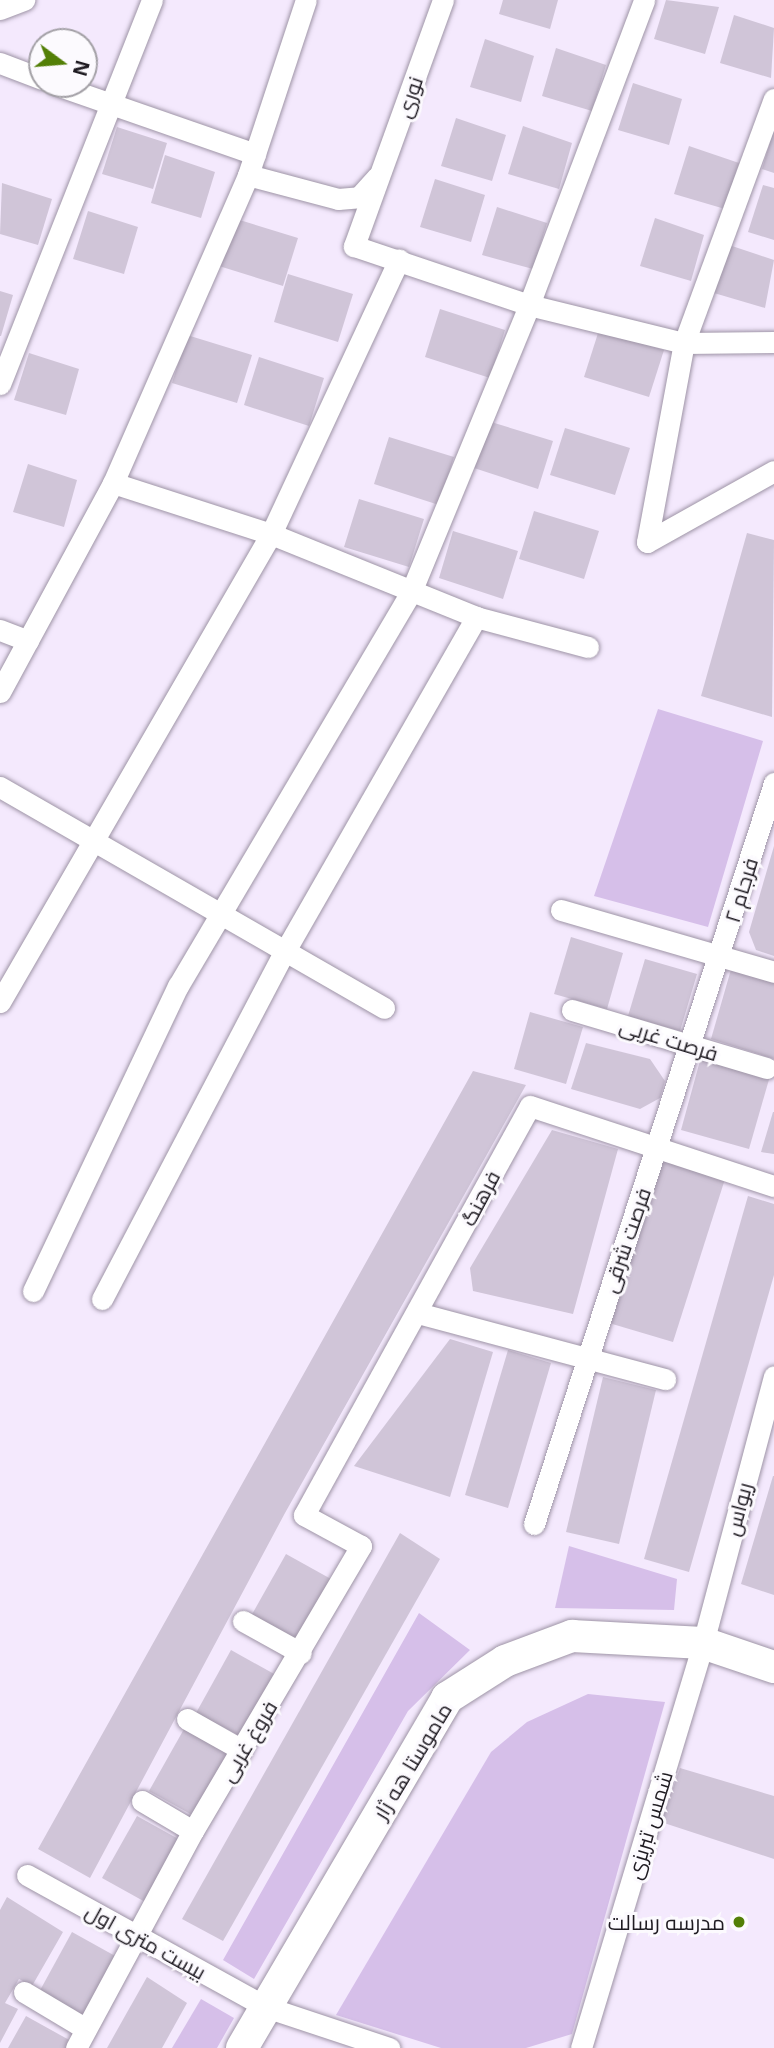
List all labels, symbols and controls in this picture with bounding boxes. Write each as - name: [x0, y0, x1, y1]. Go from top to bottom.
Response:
- north arrow: [28, 28, 98, 98]
- text: N: [67, 57, 96, 79]
- street label: نوری: [390, 73, 428, 121]
- street label: فرجام ۲: [719, 854, 763, 926]
- street label: فرصت غربی: [617, 1012, 721, 1066]
- street label: فرهنگ: [455, 1166, 505, 1230]
- street label: فرصت شرقی: [596, 1184, 656, 1296]
- street label: ریواس: [719, 1479, 757, 1539]
- street label: فروغ غربی: [214, 1696, 282, 1786]
- street label: ماموستا هه ژار: [367, 1698, 457, 1824]
- street label: شمس تبریزی: [621, 1768, 677, 1882]
- street label: بیست متری اول: [81, 1898, 211, 1984]
- place label: مدرسه رسالت: [608, 1909, 725, 1935]
- marker: مدرسه رسالت: [731, 1914, 747, 1930]

